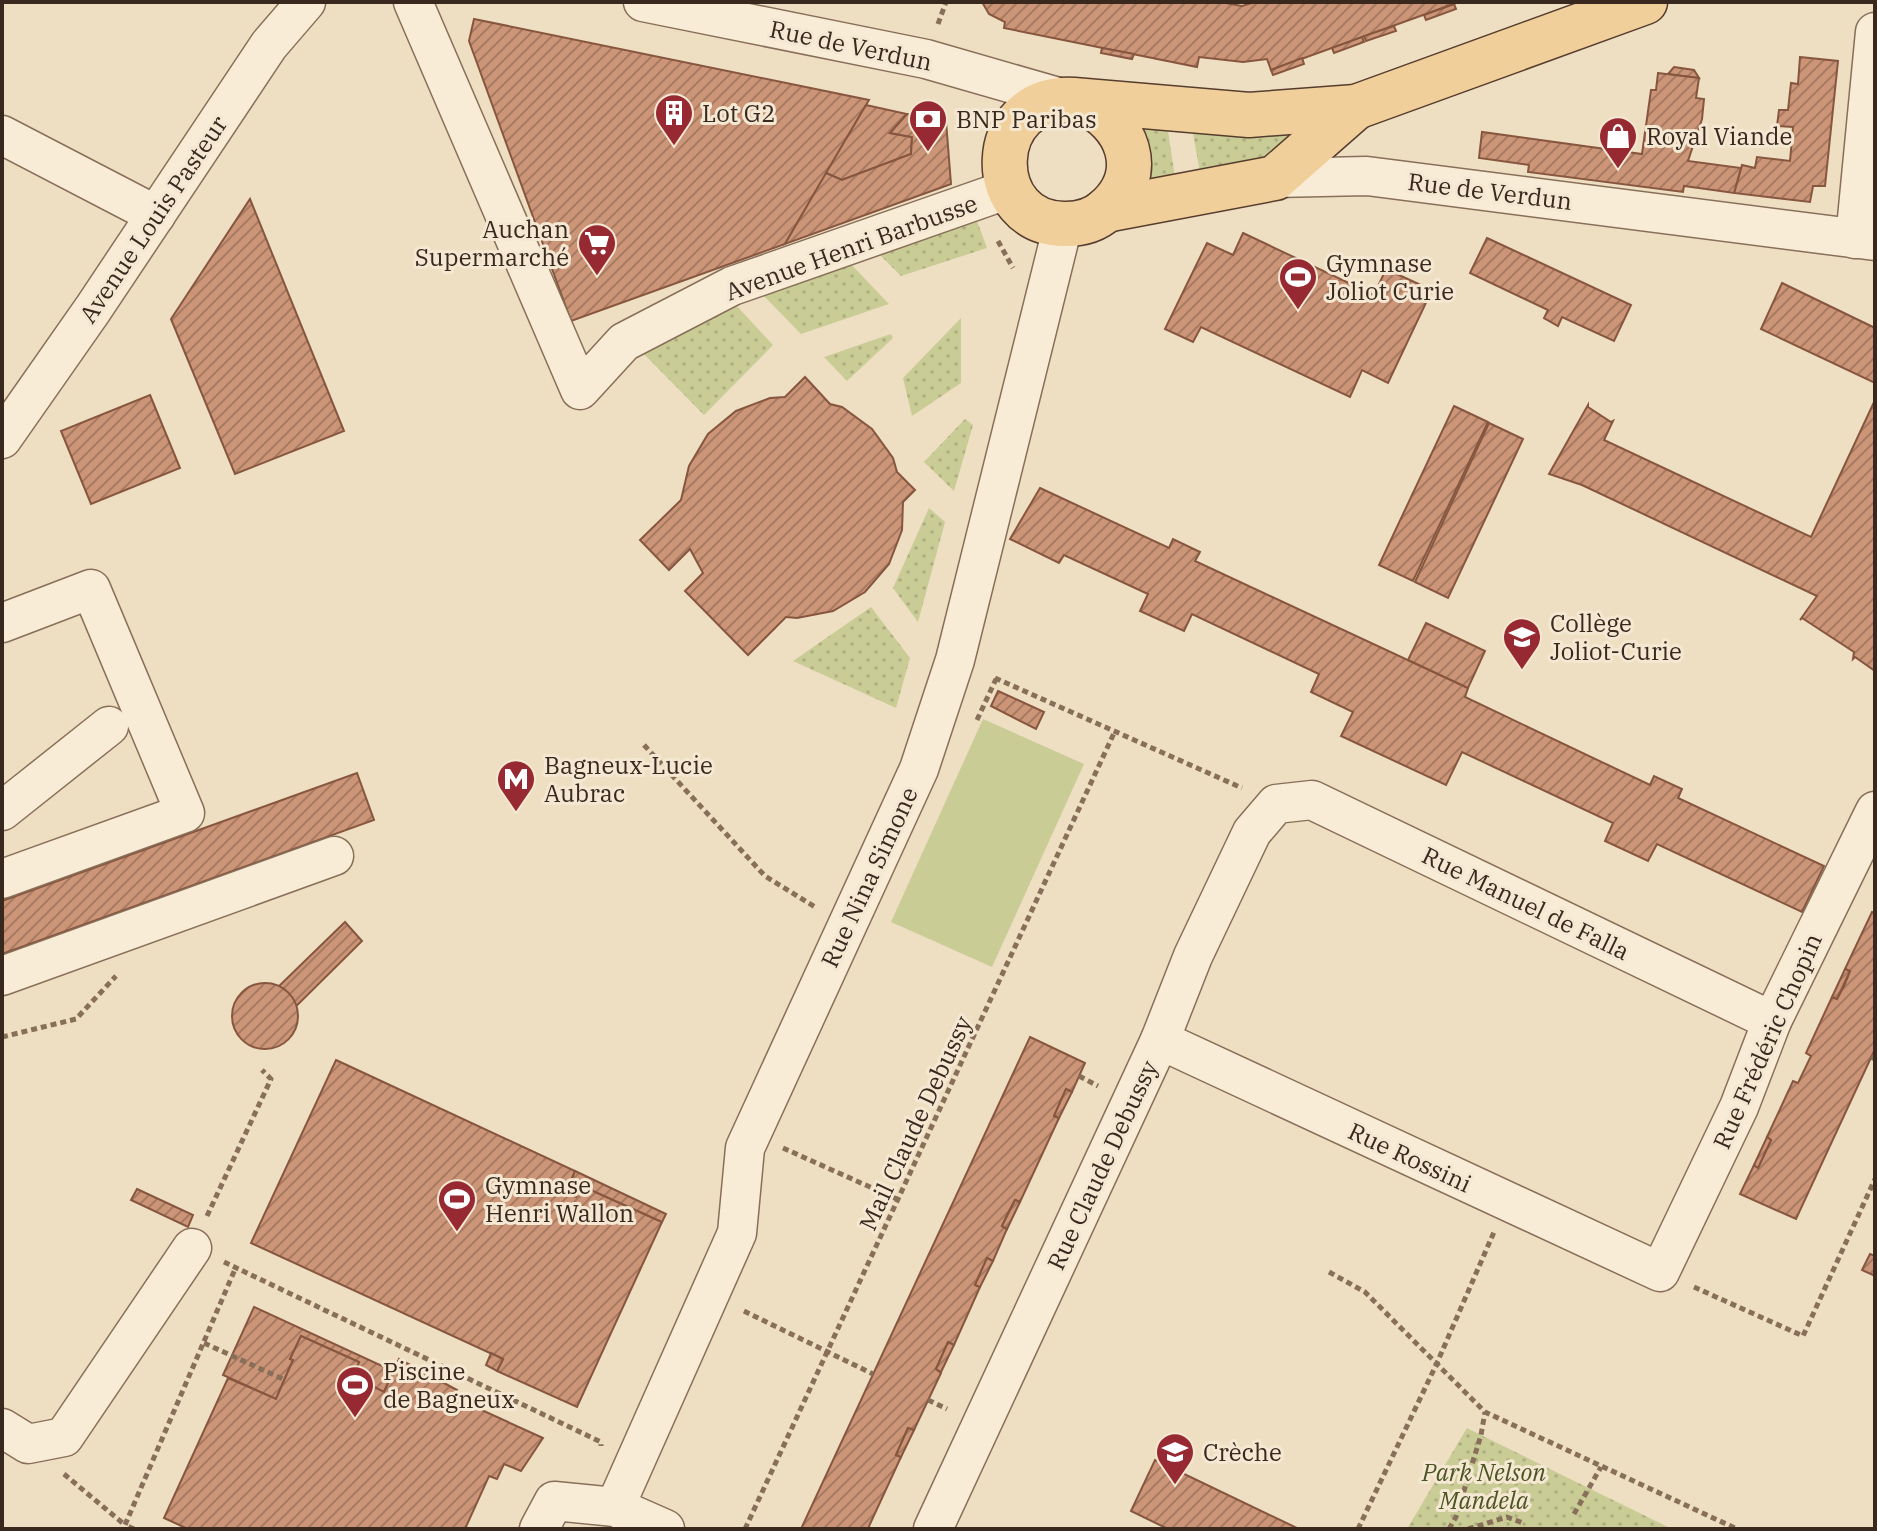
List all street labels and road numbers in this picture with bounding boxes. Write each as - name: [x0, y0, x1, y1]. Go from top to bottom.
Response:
- street label: Rue de Verdun: [767, 12, 935, 78]
- street label: Avenue Louis Pasteur: [72, 109, 235, 329]
- street label: Rue de Verdun: [1406, 165, 1574, 217]
- street label: Avenue Henri Barbusse: [721, 186, 981, 308]
- street label: Rue Nina Simone: [813, 781, 925, 973]
- street label: Rue Manuel de Falla: [1417, 839, 1635, 967]
- street label: Rue Frédéric Chopin: [1705, 928, 1829, 1154]
- street label: Mail Claude Debussy: [851, 1010, 979, 1235]
- street label: Rue Claude Debussy: [1039, 1055, 1165, 1275]
- street label: Rue Rossini: [1343, 1115, 1477, 1199]

